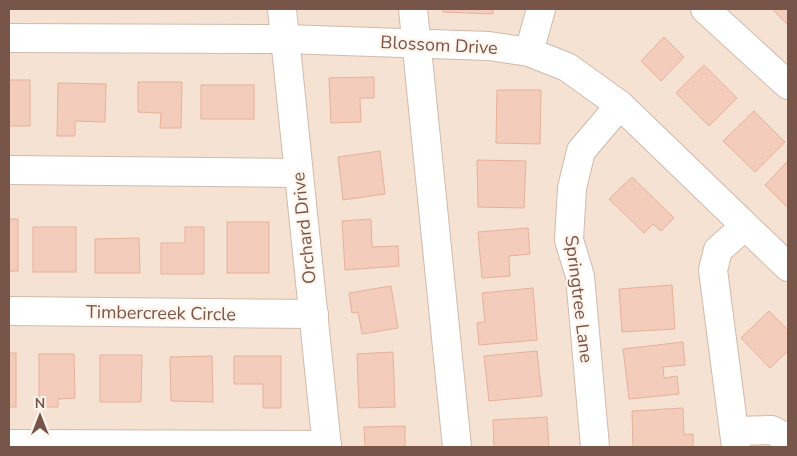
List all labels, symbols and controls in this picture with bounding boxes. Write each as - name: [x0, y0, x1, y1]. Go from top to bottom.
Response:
- street label: Blossom Drive: [380, 30, 498, 60]
- street label: Orchard Drive: [286, 171, 322, 285]
- street label: Springtree Lane: [559, 234, 599, 364]
- street label: Timbercreek Circle: [86, 300, 236, 326]
- north arrow: [15, 391, 65, 441]
- text: N: [35, 394, 45, 413]

